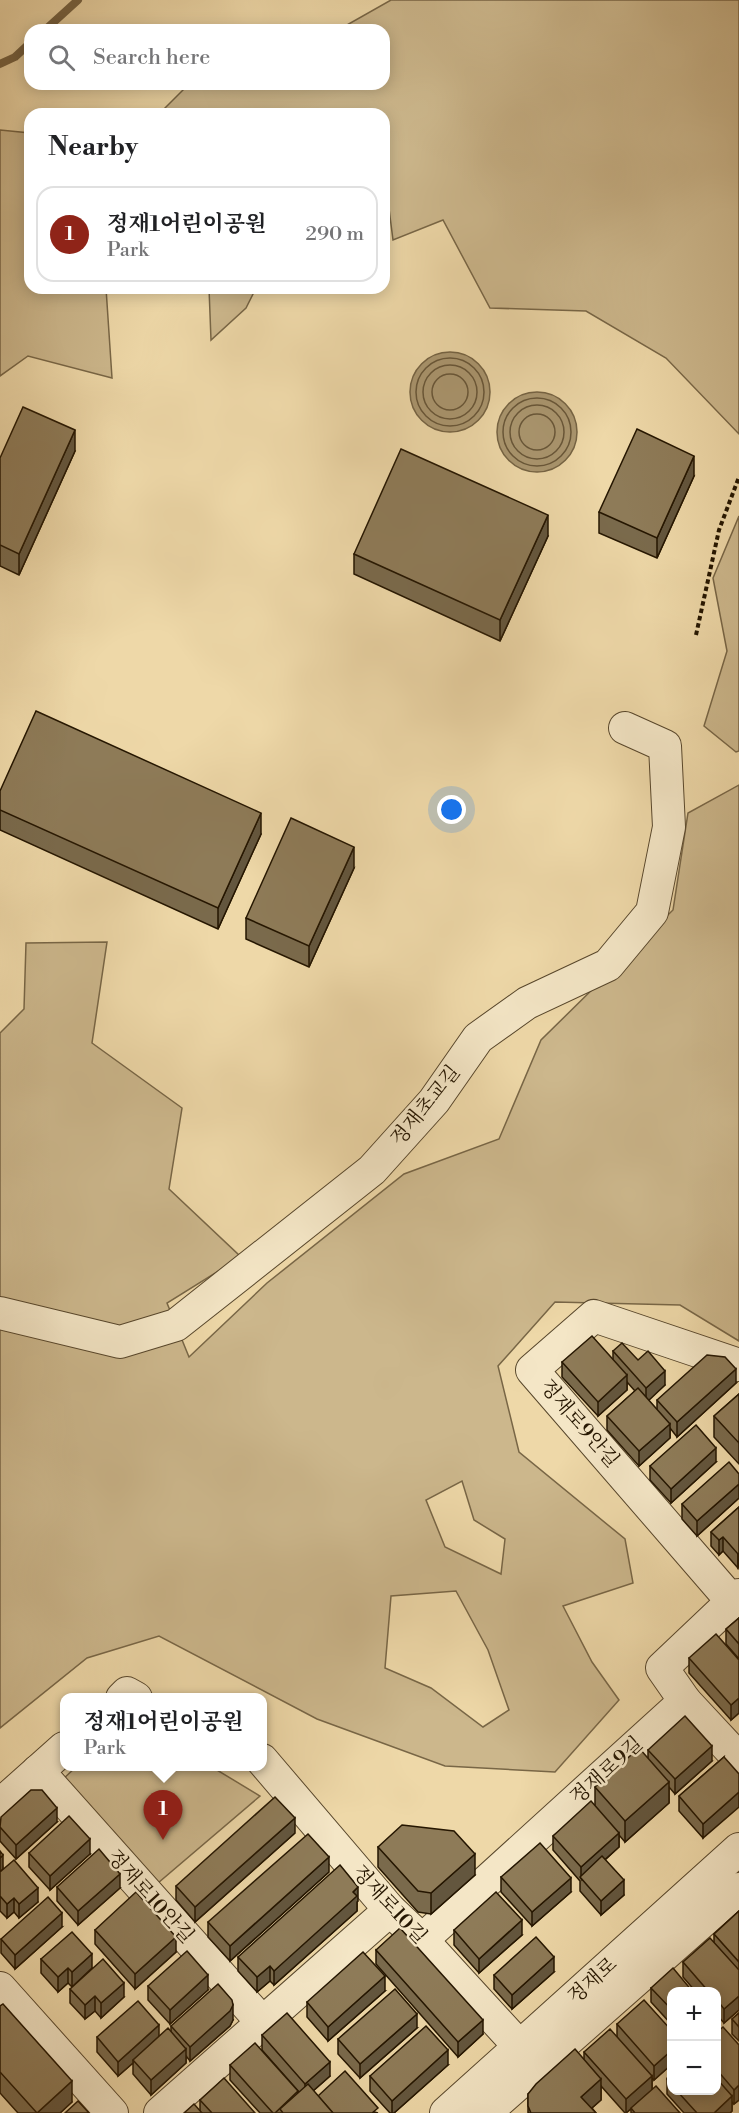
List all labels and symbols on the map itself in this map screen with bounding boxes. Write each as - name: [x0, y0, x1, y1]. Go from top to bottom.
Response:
- your location: [437, 795, 466, 824]
- street label: 정재초교길: [386, 1061, 466, 1151]
- street label: 정재로9안길: [534, 1375, 624, 1473]
- street label: 정재로9길: [565, 1732, 649, 1810]
- pin: 1: [144, 1790, 182, 1840]
- street label: 정재로10안길: [101, 1845, 199, 1949]
- street label: 정재로10길: [346, 1860, 432, 1950]
- street label: 정재로: [563, 1952, 623, 2010]

